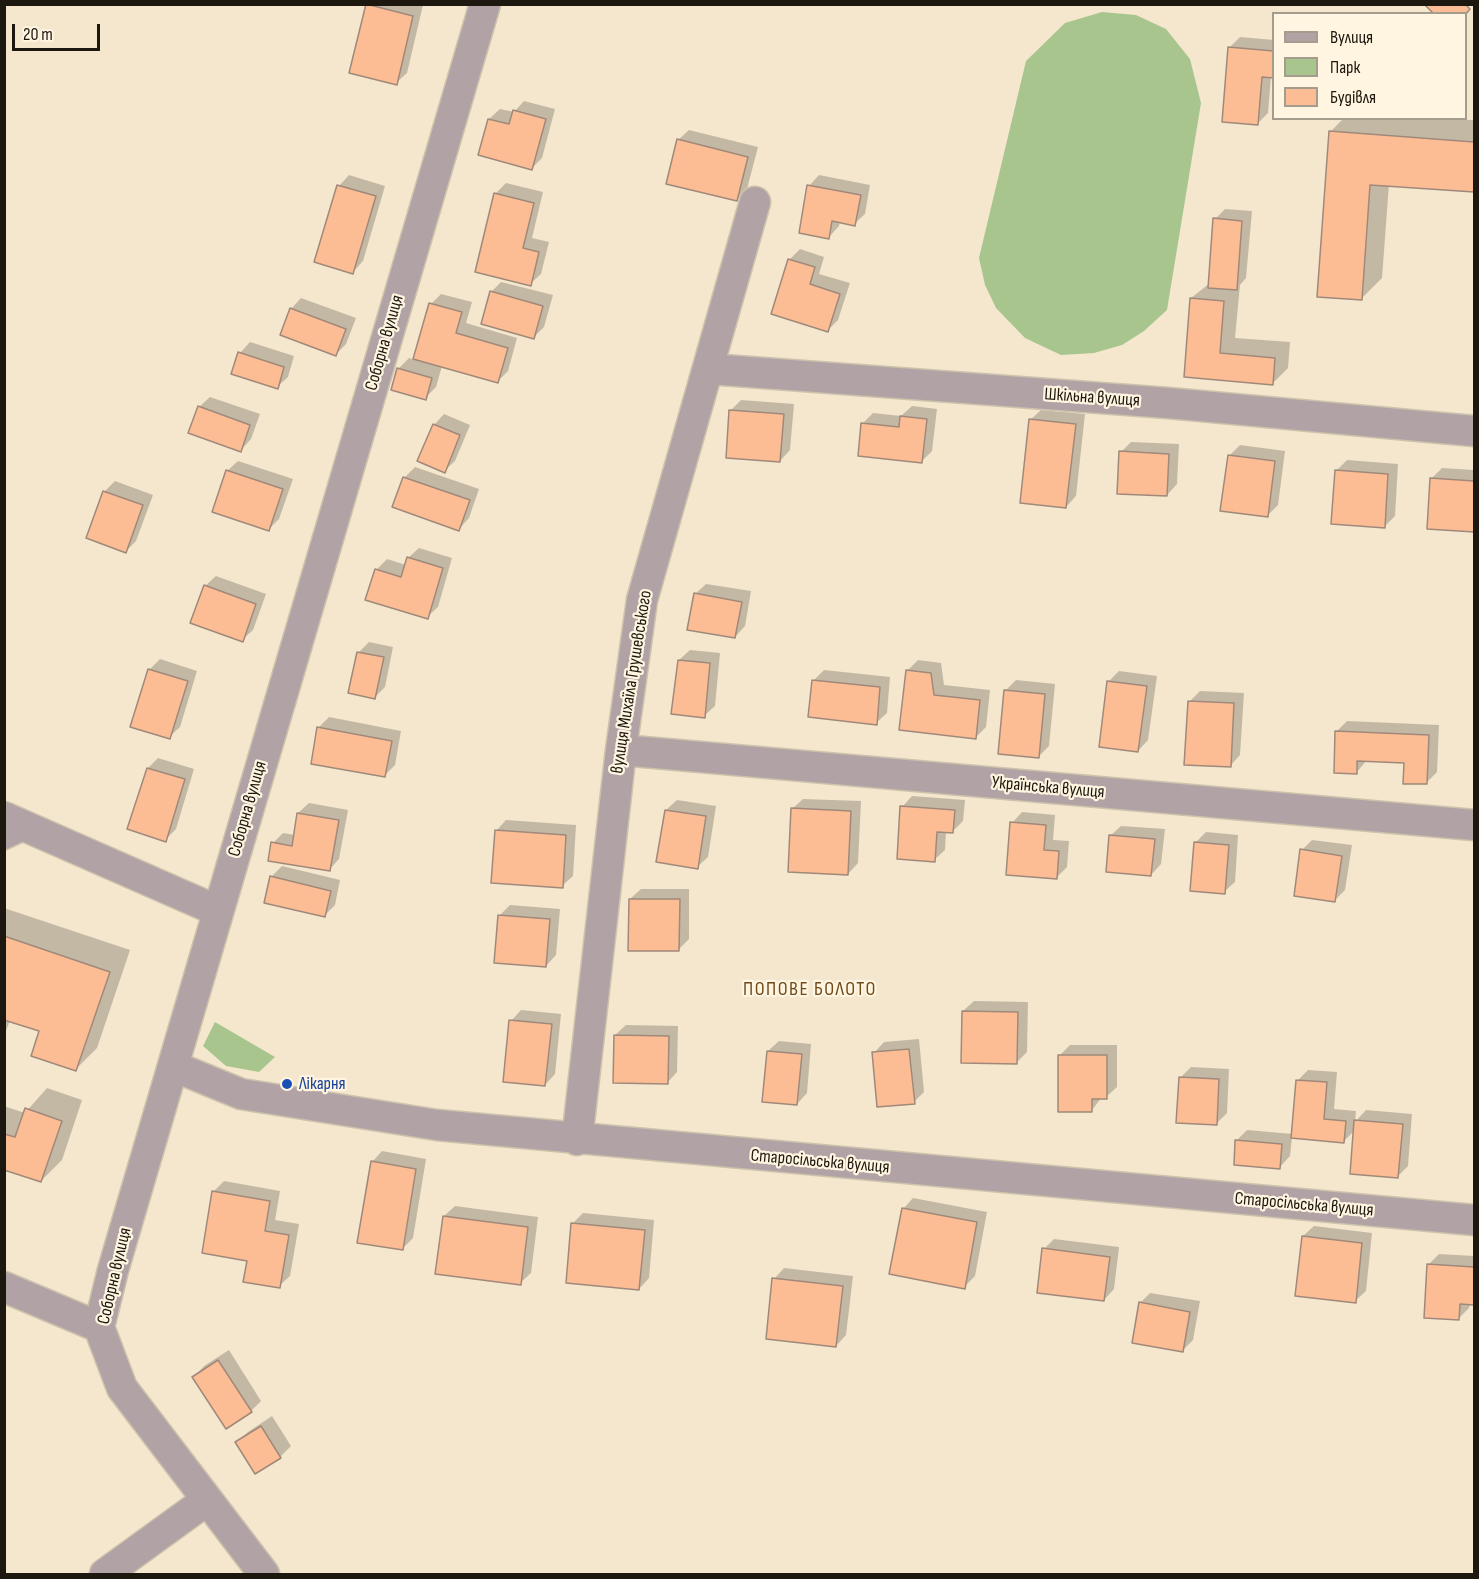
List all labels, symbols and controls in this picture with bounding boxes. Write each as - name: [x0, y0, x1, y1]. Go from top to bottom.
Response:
- scale bar: [15, 12, 104, 50]
- legend: [1272, 12, 1467, 120]
- text: 20 m: [23, 24, 53, 45]
- text: Вулиця: [1330, 27, 1373, 48]
- text: Парк: [1330, 57, 1360, 78]
- text: Будівля: [1330, 87, 1376, 108]
- street label: Соборна вулиця: [361, 293, 409, 393]
- street label: Шкільна вулиця: [1043, 384, 1141, 412]
- street label: вулиця Михаїла Грушевського: [607, 589, 657, 775]
- street label: Соборна вулиця: [224, 759, 272, 859]
- street label: Українська вулиця: [991, 772, 1105, 804]
- district label: ПОПОВЕ БОЛОТО: [743, 978, 877, 1002]
- place label: Лікарня: [299, 1073, 346, 1095]
- marker: Лікарня: [280, 1077, 294, 1091]
- street label: Старосільська вулиця: [750, 1145, 890, 1179]
- street label: Старосільська вулиця: [1234, 1188, 1374, 1222]
- street label: Соборна вулиця: [93, 1226, 137, 1326]

